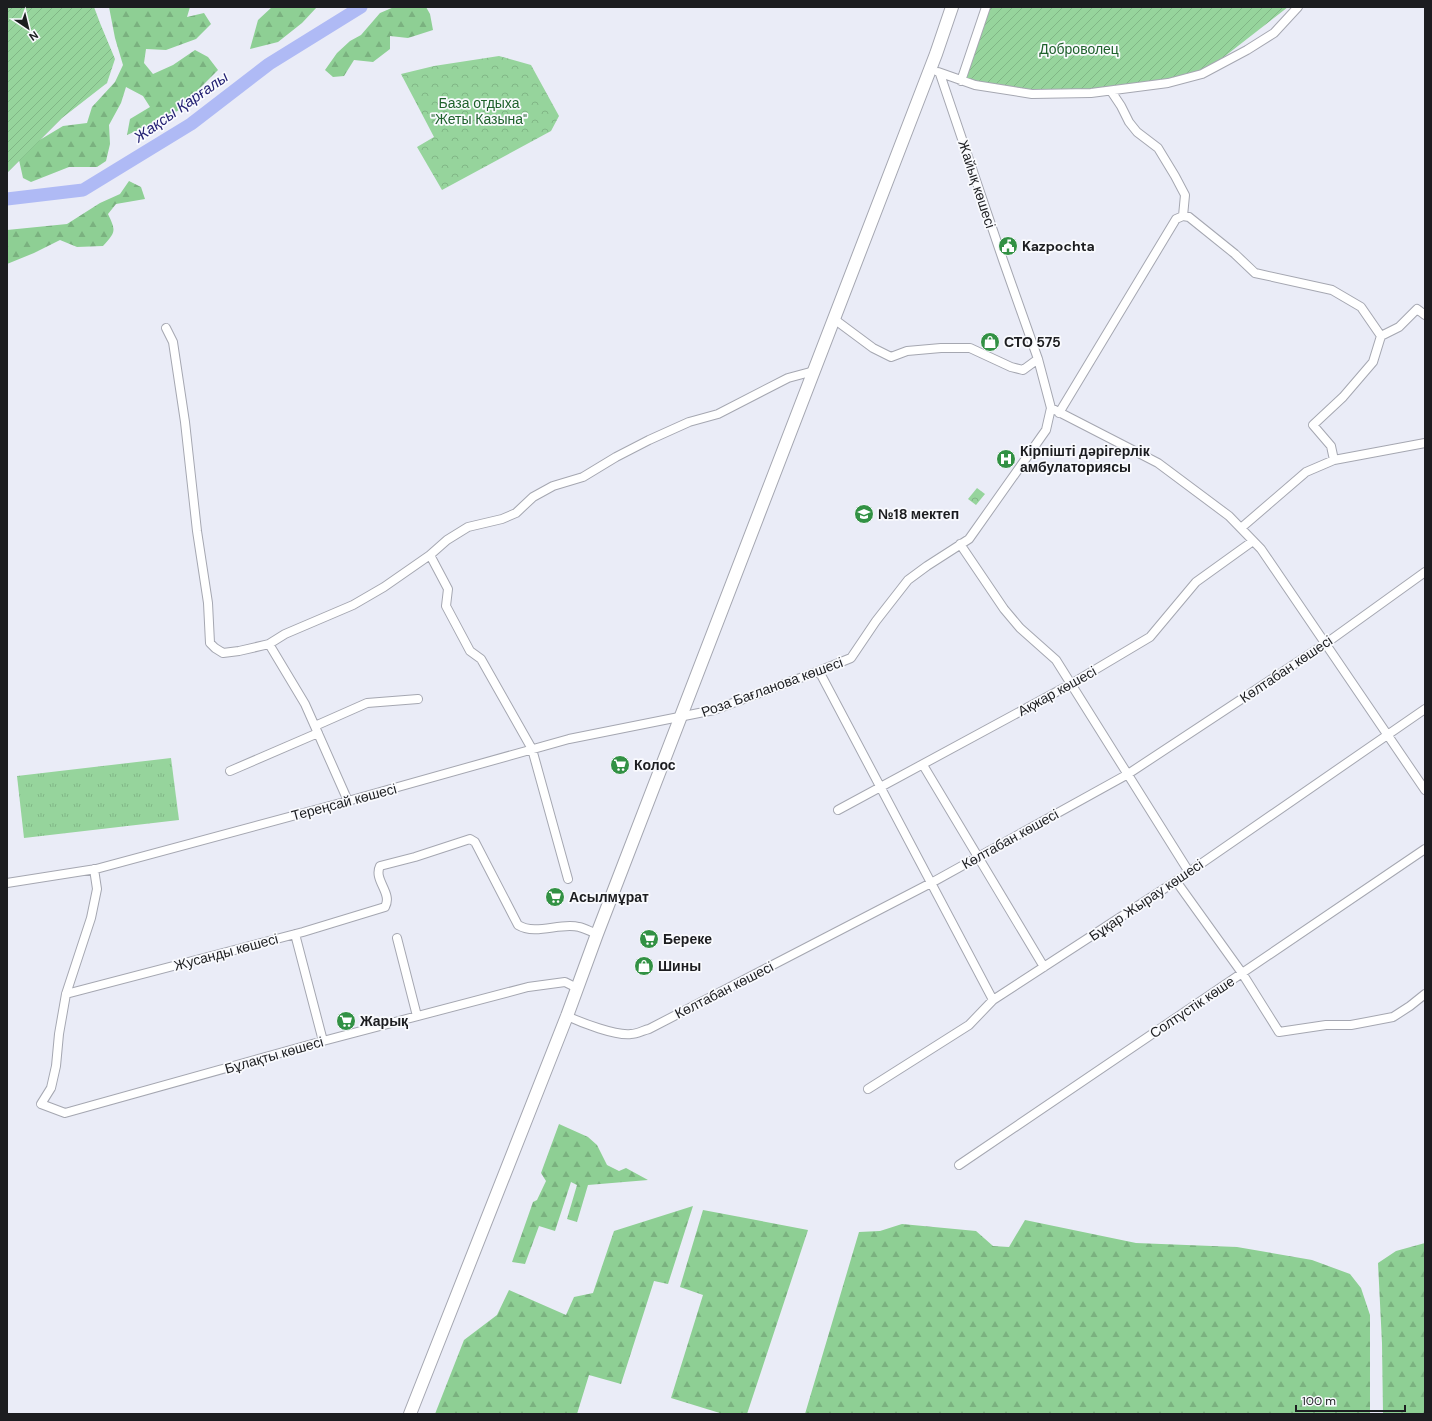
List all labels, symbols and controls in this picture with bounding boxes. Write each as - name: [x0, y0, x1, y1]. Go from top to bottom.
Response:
- north arrow: [8, 8, 48, 48]
- text: N: [26, 28, 41, 44]
- park label: Доброволец: [1039, 40, 1119, 58]
- water label: Жақсы Қарғалы: [129, 67, 232, 148]
- park label: База отдыха "Жеты Казына": [431, 94, 527, 128]
- street label: Жайық көшесі: [954, 138, 1000, 230]
- public building icon: Kazpochta: [997, 235, 1019, 257]
- place label: Kazpochta: [1022, 237, 1095, 255]
- shop icon: СТО 575: [979, 331, 1001, 353]
- place label: СТО 575: [1004, 333, 1061, 351]
- place label: Кірпішті дәрігерлік амбулаториясы: [1020, 442, 1151, 476]
- hospital icon: Кірпішті дәрігерлік амбулаториясы: [995, 448, 1017, 470]
- school or university icon: №18 мектеп: [853, 503, 875, 525]
- place label: №18 мектеп: [878, 505, 959, 523]
- street label: Көлтабан көшесі: [1236, 631, 1336, 707]
- street label: Роза Бағланова көшесі: [699, 653, 845, 721]
- street label: Ақжар көшесі: [1015, 662, 1099, 720]
- supermarket icon: Колос: [609, 754, 631, 776]
- place label: Колос: [634, 756, 676, 774]
- street label: Тереңсай көшесі: [289, 779, 399, 825]
- street label: Көлтабан көшесі: [958, 805, 1062, 873]
- street label: Бұқар Жырау көшесі: [1086, 855, 1206, 945]
- supermarket icon: Асылмұрат: [544, 886, 566, 908]
- place label: Асылмұрат: [569, 888, 649, 906]
- supermarket icon: Береке: [638, 928, 660, 950]
- street label: Жусанды көшесі: [172, 929, 280, 975]
- place label: Береке: [663, 930, 712, 948]
- shop icon: Шины: [633, 955, 655, 977]
- place label: Шины: [658, 957, 701, 975]
- street label: Көлтабан көшесі: [672, 957, 776, 1023]
- street label: Солтүстік көше: [1146, 972, 1238, 1042]
- supermarket icon: Жарық: [335, 1010, 357, 1032]
- place label: Жарық: [359, 1012, 408, 1030]
- street label: Бұлақты көшесі: [223, 1032, 325, 1078]
- scale bar: [1296, 1387, 1405, 1413]
- text: 100 m: [1302, 1393, 1336, 1409]

